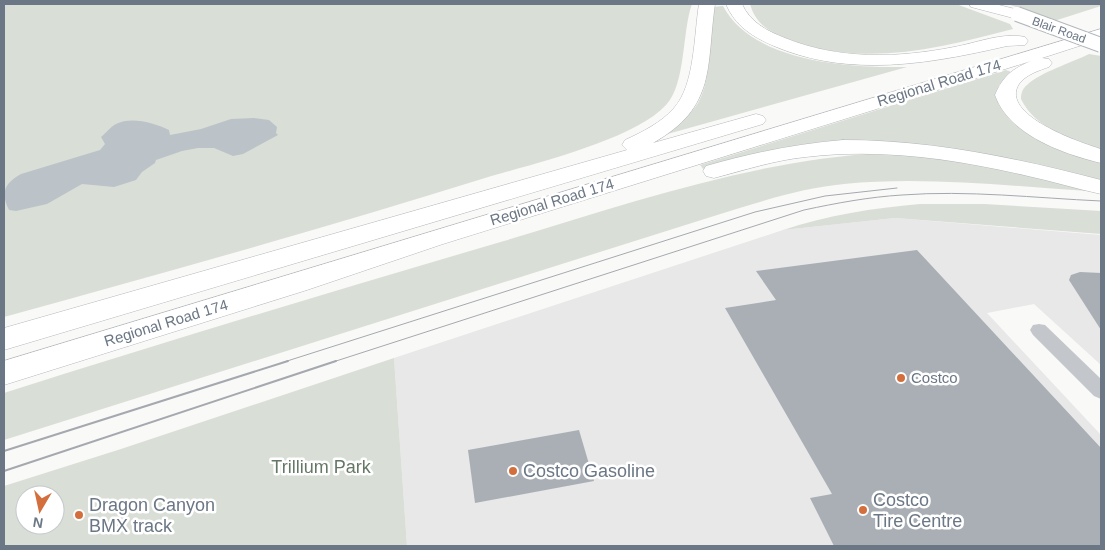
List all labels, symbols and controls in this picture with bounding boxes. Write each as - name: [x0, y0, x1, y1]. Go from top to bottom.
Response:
- street label: Blair Road: [1030, 14, 1088, 46]
- street label: Regional Road 174: [875, 56, 1003, 109]
- street label: Regional Road 174: [488, 175, 616, 228]
- street label: Regional Road 174: [102, 296, 230, 349]
- place label: Costco: [911, 369, 958, 386]
- marker: Costco: [895, 372, 907, 384]
- park label: Trillium Park: [271, 457, 372, 477]
- place label: Costco Gasoline: [523, 461, 655, 481]
- marker: Costco Gasoline: [507, 465, 519, 477]
- north arrow: [15, 485, 65, 535]
- place label: Costco Tire Centre: [873, 490, 962, 531]
- place label: Dragon Canyon BMX track: [89, 495, 215, 536]
- marker: Costco Tire Centre: [857, 504, 869, 516]
- marker: Dragon Canyon BMX track: [73, 509, 85, 521]
- text: N: [32, 514, 44, 532]

